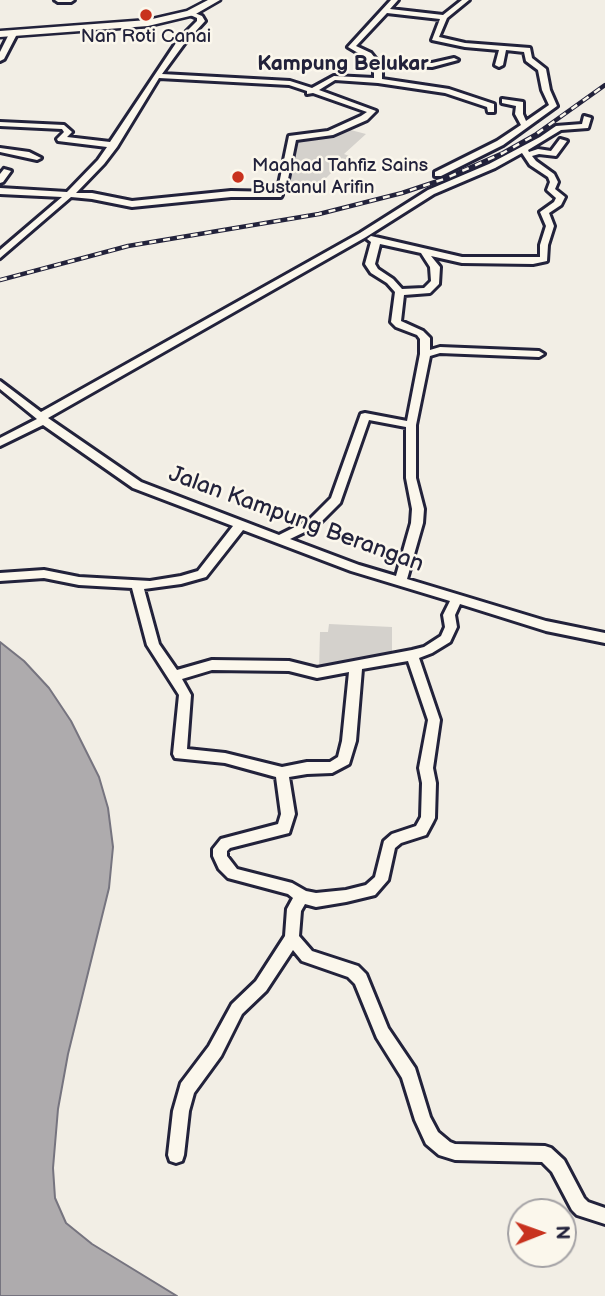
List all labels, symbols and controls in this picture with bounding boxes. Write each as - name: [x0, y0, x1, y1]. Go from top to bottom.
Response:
- marker: Nan Roti Canai: [138, 7, 154, 23]
- place label: Nan Roti Canai: [81, 26, 211, 48]
- district label: Kampung Belukar: [257, 52, 429, 78]
- place label: Maahad Tahfiz Sains Bustanul Arifin: [252, 155, 428, 199]
- marker: Maahad Tahfiz Sains Bustanul Arifin: [230, 169, 246, 185]
- street label: Jalan Kampung Berangan: [165, 461, 427, 579]
- north arrow: [507, 1198, 577, 1268]
- text: N: [550, 1225, 573, 1240]

